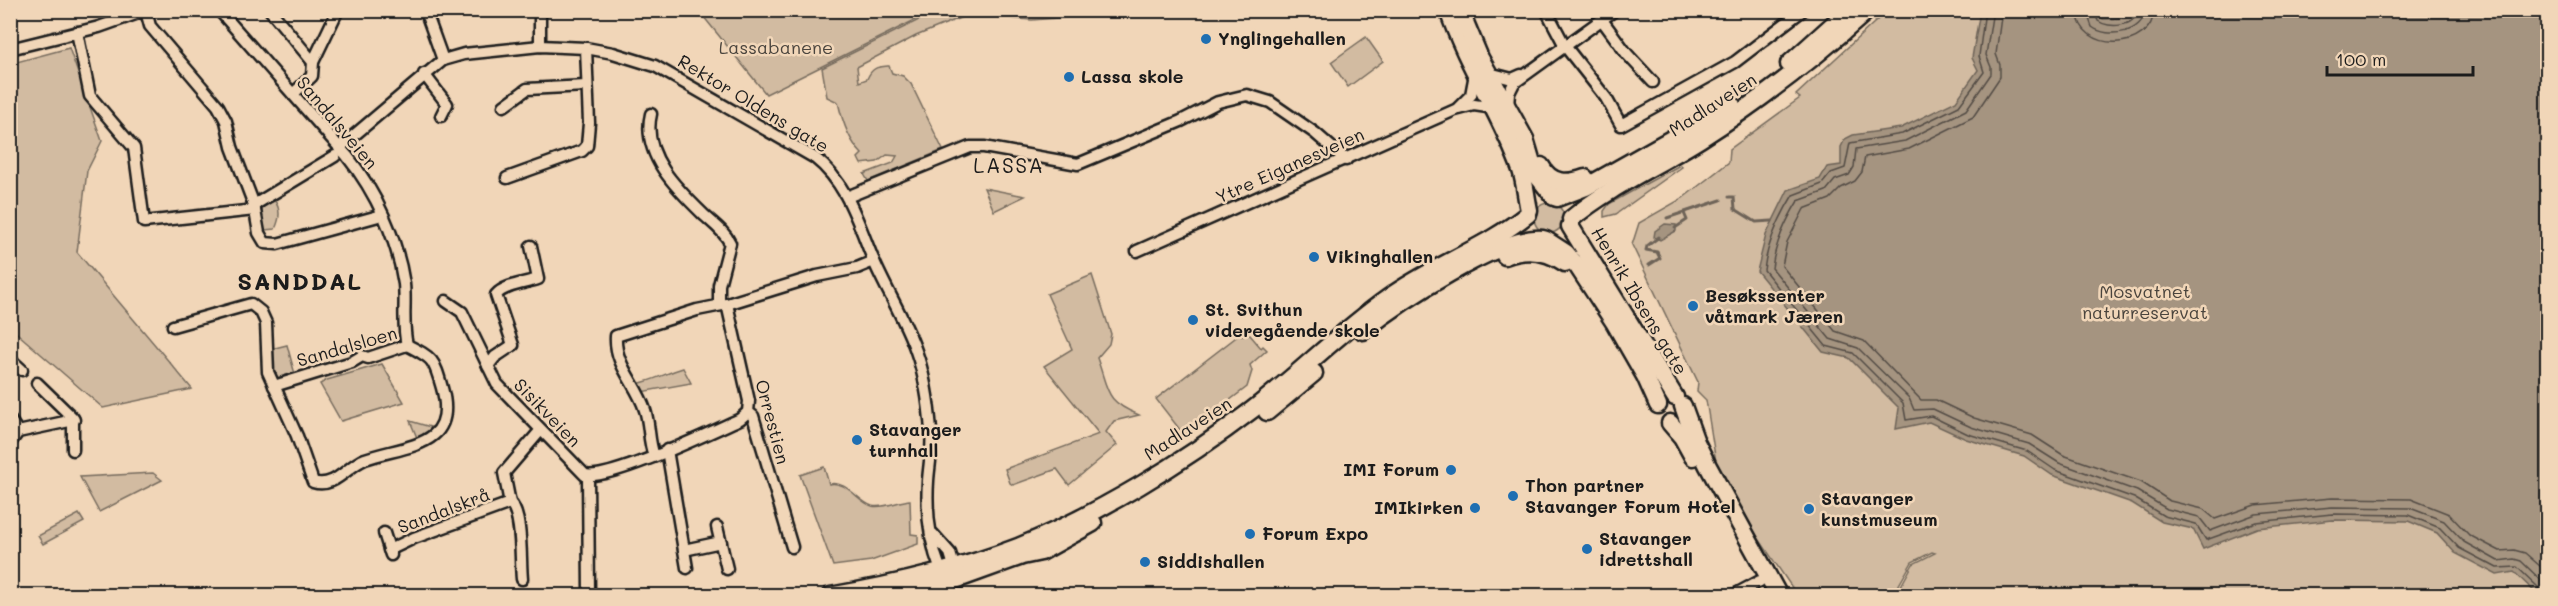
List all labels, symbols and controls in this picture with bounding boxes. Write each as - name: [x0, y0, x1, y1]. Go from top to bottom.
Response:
- place label: Ynglingehallen: [1218, 26, 1346, 50]
- marker: Ynglingehallen: [1199, 32, 1213, 46]
- park label: Lassabanene: [719, 35, 833, 59]
- scale bar: [2327, 39, 2472, 77]
- text: 100 m: [2336, 47, 2386, 71]
- street label: Rektor Oldens gate: [674, 49, 833, 158]
- place label: Lassa skole: [1081, 64, 1184, 88]
- street label: Madlaveien: [1664, 67, 1761, 141]
- marker: Lassa skole: [1062, 70, 1076, 84]
- street label: Sandalsveien: [292, 71, 384, 174]
- street label: Ytre Eiganesveien: [1212, 122, 1368, 209]
- district label: LASSA: [973, 151, 1045, 178]
- street label: Henrik Ibsens gate: [1586, 222, 1693, 379]
- place label: Vikinghallen: [1326, 244, 1433, 268]
- marker: Vikinghallen: [1307, 250, 1321, 264]
- district label: SANDDAL: [237, 265, 363, 296]
- park label: Mosvatnet naturreservat: [2082, 279, 2208, 324]
- place label: Besøkssenter våtmark Jæren: [1705, 283, 1843, 328]
- place label: St. Svithun videregående skole: [1205, 297, 1380, 342]
- marker: Besøkssenter våtmark Jæren: [1686, 299, 1700, 313]
- marker: St. Svithun videregående skole: [1186, 313, 1200, 327]
- street label: Sandalsloen: [294, 320, 400, 372]
- street label: Sisikveien: [509, 373, 586, 452]
- street label: Orrestien: [750, 377, 796, 467]
- street label: Madlaveien: [1139, 391, 1236, 465]
- place label: Stavanger turnhall: [869, 417, 961, 462]
- marker: Stavanger turnhall: [850, 433, 864, 447]
- place label: IMI Forum: [1343, 457, 1439, 481]
- marker: IMI Forum: [1444, 463, 1458, 477]
- place label: Thon partner Stavanger Forum Hotel: [1525, 473, 1736, 518]
- street label: Sandalskrå: [394, 481, 493, 539]
- place label: Stavanger kunstmuseum: [1821, 486, 1937, 531]
- marker: Thon partner Stavanger Forum Hotel: [1506, 489, 1520, 503]
- place label: IMIkirken: [1374, 495, 1463, 519]
- marker: IMIkirken: [1468, 501, 1482, 515]
- marker: Stavanger kunstmuseum: [1802, 502, 1816, 516]
- place label: Forum Expo: [1262, 521, 1368, 545]
- place label: Stavanger idrettshall: [1599, 526, 1693, 571]
- marker: Forum Expo: [1243, 527, 1257, 541]
- marker: Stavanger idrettshall: [1580, 542, 1594, 556]
- place label: Siddishallen: [1157, 549, 1265, 573]
- marker: Siddishallen: [1138, 555, 1152, 569]

